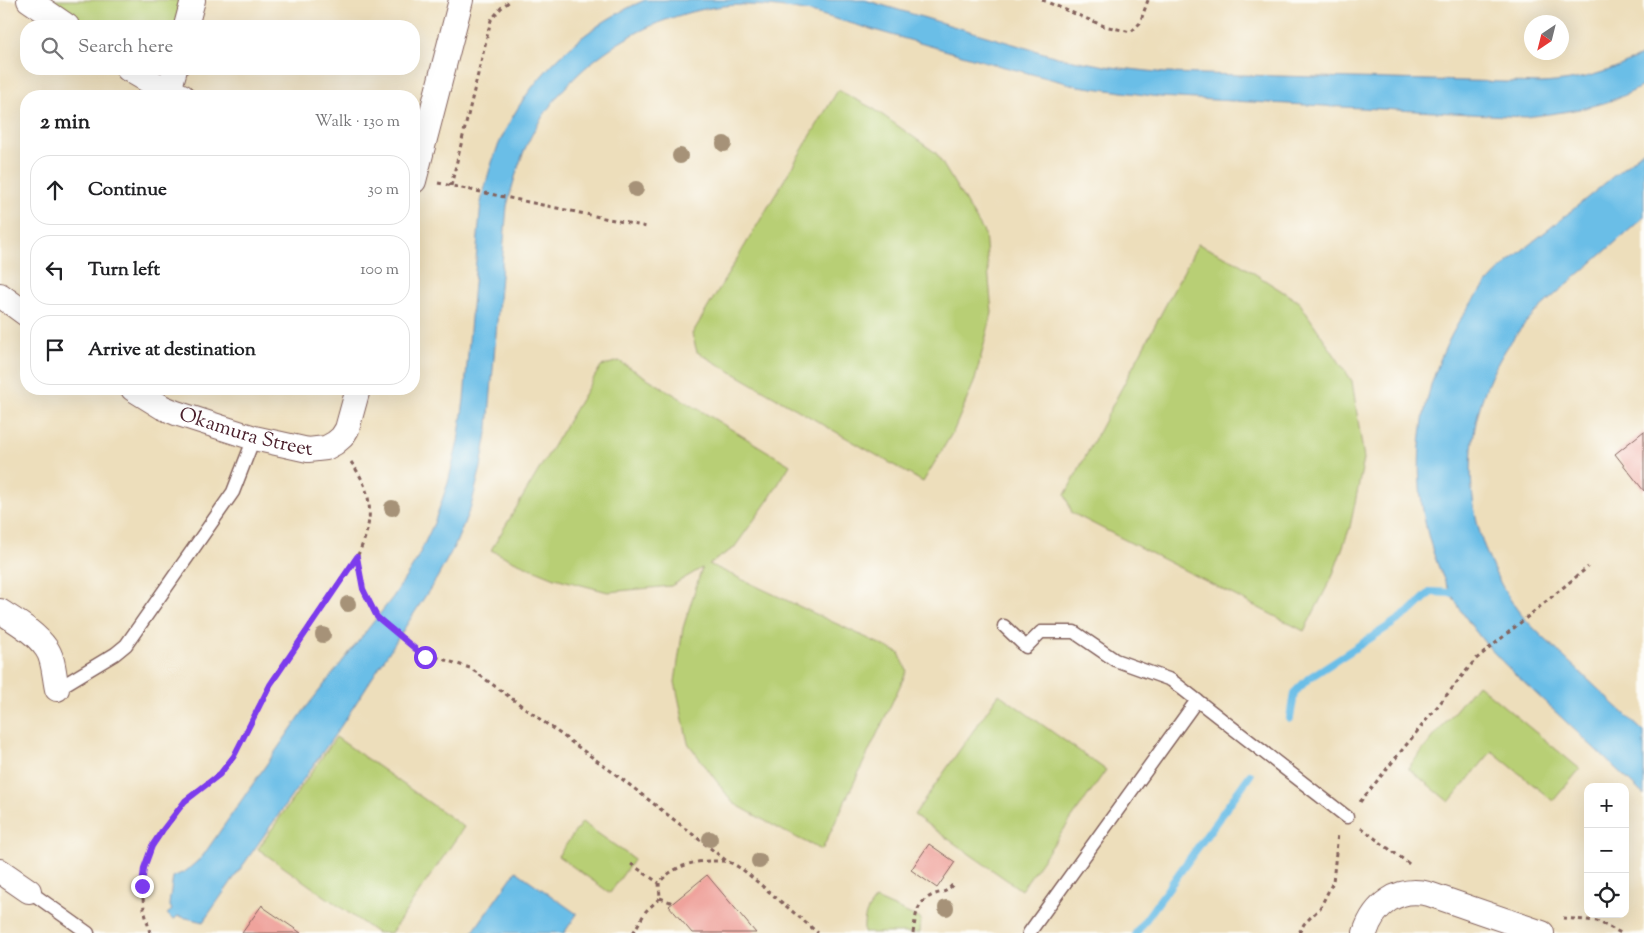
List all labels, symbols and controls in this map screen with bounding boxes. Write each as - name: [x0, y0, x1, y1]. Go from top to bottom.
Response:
- north arrow: [1524, 15, 1569, 60]
- search box: [20, 20, 420, 75]
- icon: search: [38, 34, 66, 62]
- text: Search here: [78, 34, 173, 61]
- text: 2 min: [40, 108, 90, 138]
- text: Walk · 130 m: [315, 111, 400, 134]
- icon: ahead: [41, 176, 69, 204]
- text: Continue: [88, 177, 167, 204]
- text: 30 m: [368, 179, 399, 202]
- icon: left: [41, 256, 69, 284]
- text: Turn left: [88, 257, 160, 284]
- text: 100 m: [360, 259, 399, 282]
- icon: arrive: [41, 336, 69, 364]
- text: Arrive at destination: [88, 337, 256, 364]
- street label: Okamura Street: [175, 400, 314, 465]
- route start: [414, 646, 437, 669]
- map controls: [1584, 783, 1629, 918]
- button: +: [1584, 783, 1629, 828]
- button: −: [1584, 828, 1629, 873]
- button: locate: [1584, 873, 1629, 918]
- route end: [131, 875, 154, 898]

